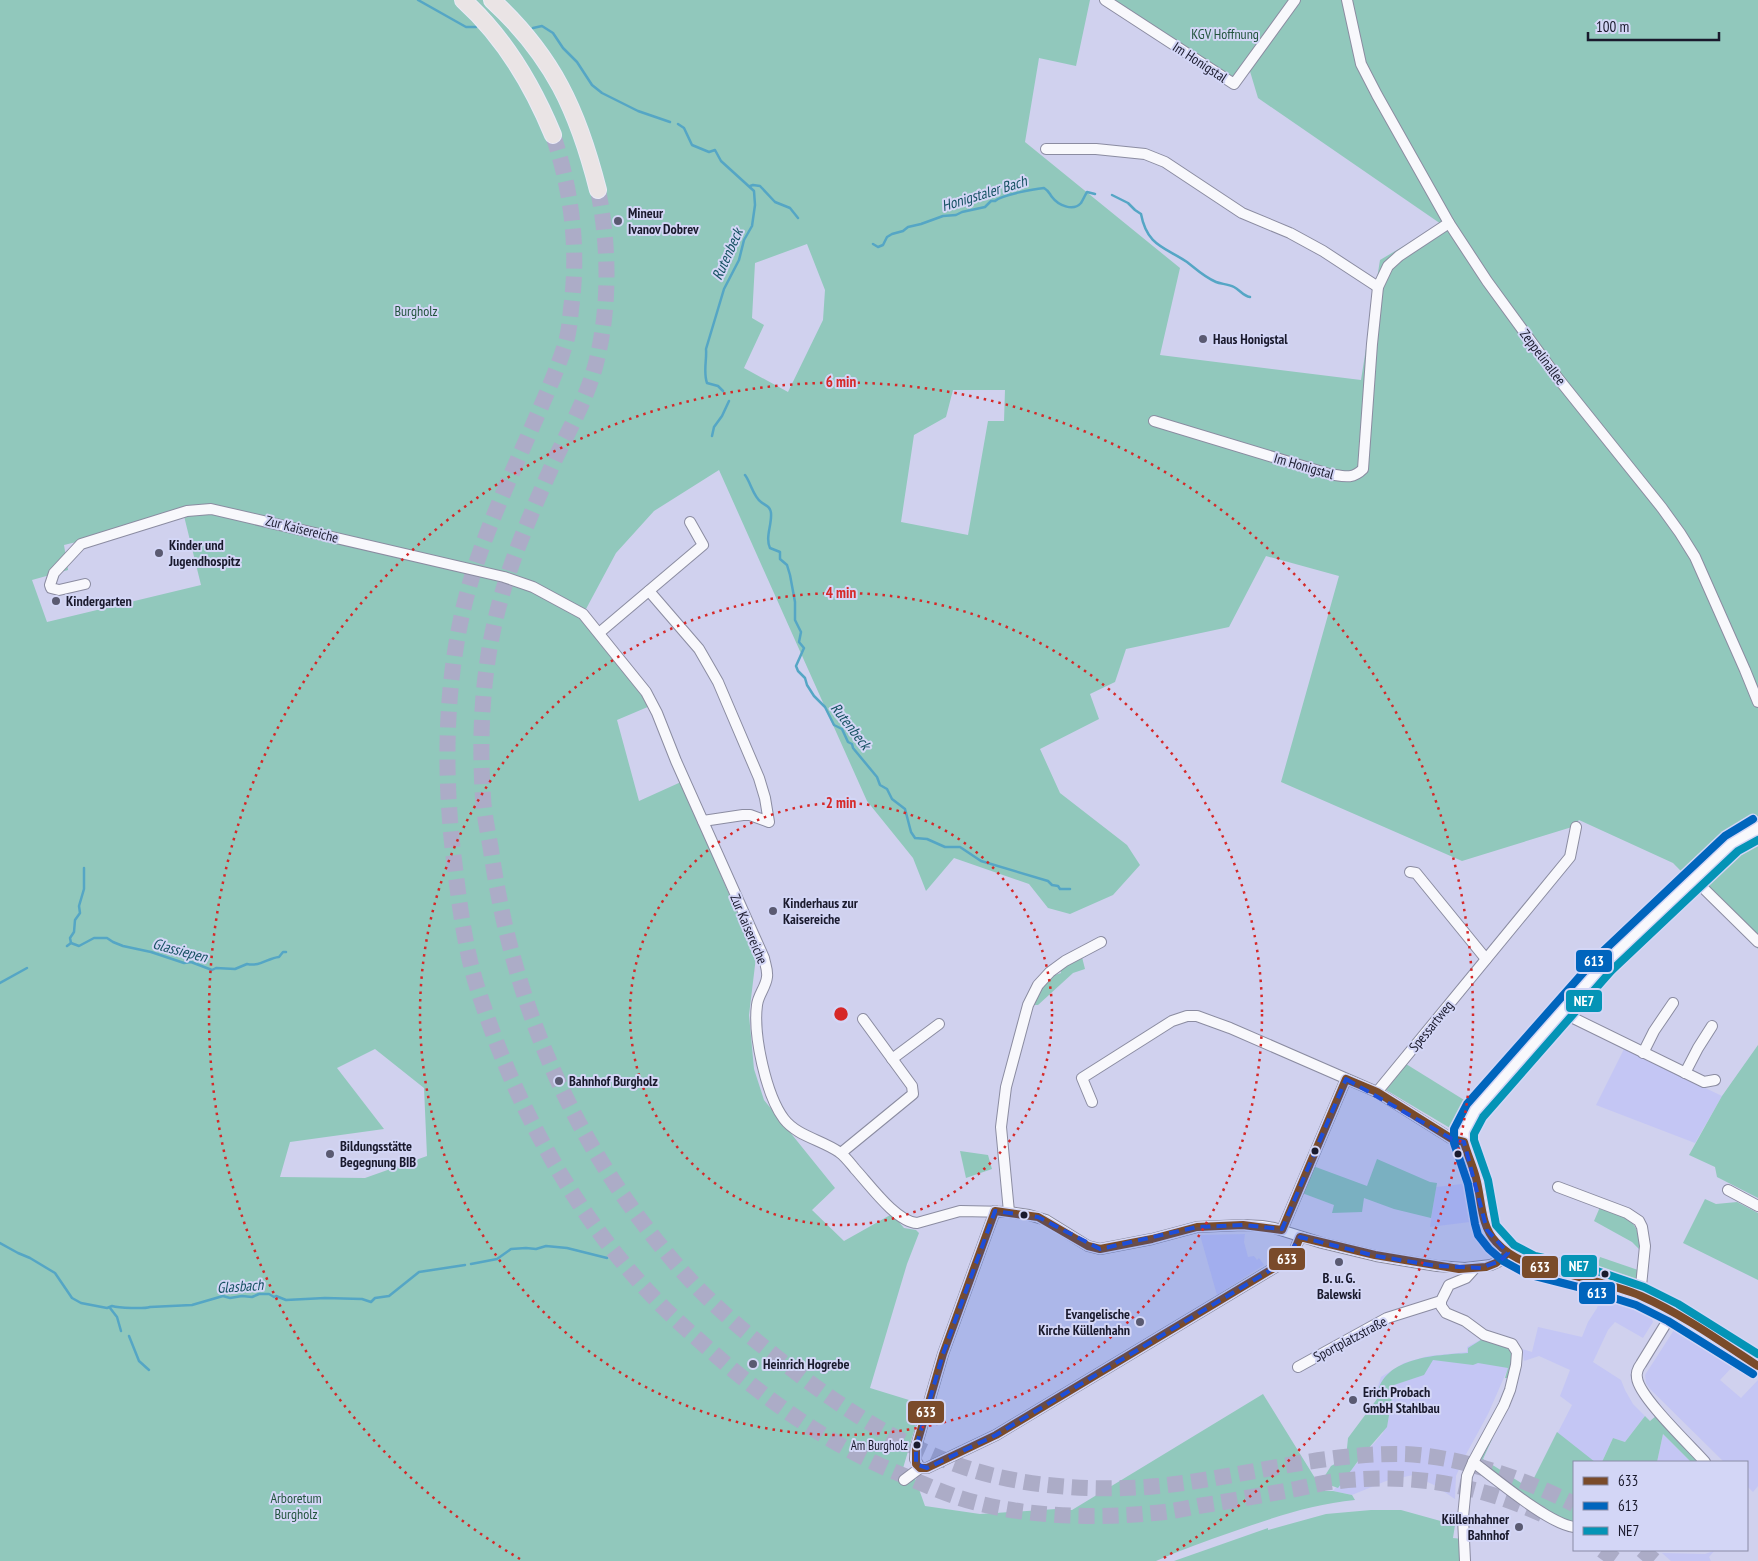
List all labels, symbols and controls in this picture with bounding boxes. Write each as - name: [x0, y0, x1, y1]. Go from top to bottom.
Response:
- scale bar: [1588, 10, 1719, 42]
- text: 100 m: [1596, 17, 1629, 36]
- park label: KGV Hoffnung: [1191, 25, 1259, 43]
- street label: Im Honigstal: [1169, 38, 1231, 87]
- water label: Honigstaler Bach: [939, 171, 1030, 215]
- place label: Mineur Ivanov Dobrev: [628, 204, 699, 238]
- marker: Mineur Ivanov Dobrev: [612, 215, 624, 227]
- water label: Rutenbeck: [707, 223, 748, 283]
- park label: Burgholz: [394, 302, 438, 320]
- street label: Zeppelinallee: [1516, 325, 1570, 389]
- place label: Haus Honigstal: [1213, 330, 1288, 348]
- marker: Haus Honigstal: [1197, 333, 1209, 345]
- text: 6 min: [826, 372, 856, 391]
- street label: Im Honigstal: [1272, 449, 1337, 483]
- street label: Zur Kaisereiche: [264, 511, 340, 547]
- place label: Kinder und Jugendhospitz: [168, 536, 240, 570]
- marker: Kinder und Jugendhospitz: [153, 547, 165, 559]
- text: 4 min: [826, 583, 856, 602]
- place label: Kindergarten: [66, 592, 132, 610]
- marker: Kindergarten: [50, 595, 62, 607]
- water label: Rutenbeck: [827, 699, 877, 755]
- text: 2 min: [826, 793, 856, 812]
- street label: Zur Kaisereiche: [726, 891, 772, 967]
- place label: Kinderhaus zur Kaisereiche: [783, 894, 859, 928]
- marker: Kinderhaus zur Kaisereiche: [767, 905, 779, 917]
- water label: Glassiepen: [151, 934, 211, 967]
- line badge: 613: [1575, 949, 1613, 973]
- text: 613: [1584, 952, 1604, 970]
- line badge: NE7: [1565, 989, 1603, 1013]
- text: NE7: [1574, 992, 1594, 1010]
- street label: Spessartweg: [1405, 997, 1457, 1055]
- centre of rings: [832, 1005, 850, 1023]
- place label: Bahnhof Burgholz: [569, 1072, 658, 1090]
- marker: Bahnhof Burgholz: [553, 1075, 565, 1087]
- place label: Bildungsstätte Begegnung BIB: [340, 1137, 416, 1171]
- unlabelled marker: [1310, 1146, 1320, 1156]
- marker: Bildungsstätte Begegnung BIB: [324, 1148, 336, 1160]
- unlabelled marker: [1453, 1149, 1463, 1159]
- unlabelled marker: [1019, 1210, 1029, 1220]
- line badge: 633: [1268, 1247, 1306, 1271]
- text: 633: [1277, 1250, 1297, 1268]
- line badge: NE7: [1560, 1254, 1598, 1278]
- line badge: 633: [1521, 1255, 1559, 1279]
- marker: B. u. G. Balewski: [1333, 1256, 1345, 1268]
- text: NE7: [1569, 1257, 1589, 1275]
- text: 633: [1530, 1258, 1550, 1276]
- place label: B. u. G. Balewski: [1317, 1269, 1361, 1303]
- unlabelled marker: [1600, 1269, 1610, 1279]
- water label: Glasbach: [216, 1275, 265, 1297]
- line badge: 613: [1578, 1281, 1616, 1305]
- text: 613: [1587, 1284, 1607, 1302]
- place label: Evangelische Kirche Küllenhahn: [1038, 1305, 1130, 1339]
- street label: Sportplatzstraße: [1310, 1312, 1390, 1366]
- marker: Evangelische Kirche Küllenhahn: [1134, 1316, 1146, 1328]
- place label: Heinrich Hogrebe: [763, 1355, 849, 1373]
- marker: Heinrich Hogrebe: [747, 1358, 759, 1370]
- place label: Erich Probach GmbH Stahlbau: [1363, 1383, 1440, 1417]
- marker: Erich Probach GmbH Stahlbau: [1347, 1394, 1359, 1406]
- line badge: 633: [907, 1400, 945, 1424]
- text: 633: [916, 1403, 936, 1421]
- place label: Am Burgholz: [851, 1437, 908, 1454]
- marker: Am Burgholz: [912, 1440, 922, 1450]
- legend: [1573, 1461, 1748, 1551]
- text: 633: [1618, 1471, 1638, 1490]
- park label: Arboretum Burgholz: [270, 1489, 322, 1523]
- text: 613: [1618, 1496, 1638, 1515]
- place label: Küllenhahner Bahnhof: [1442, 1510, 1510, 1544]
- marker: Küllenhahner Bahnhof: [1513, 1521, 1525, 1533]
- text: NE7: [1618, 1521, 1639, 1540]

